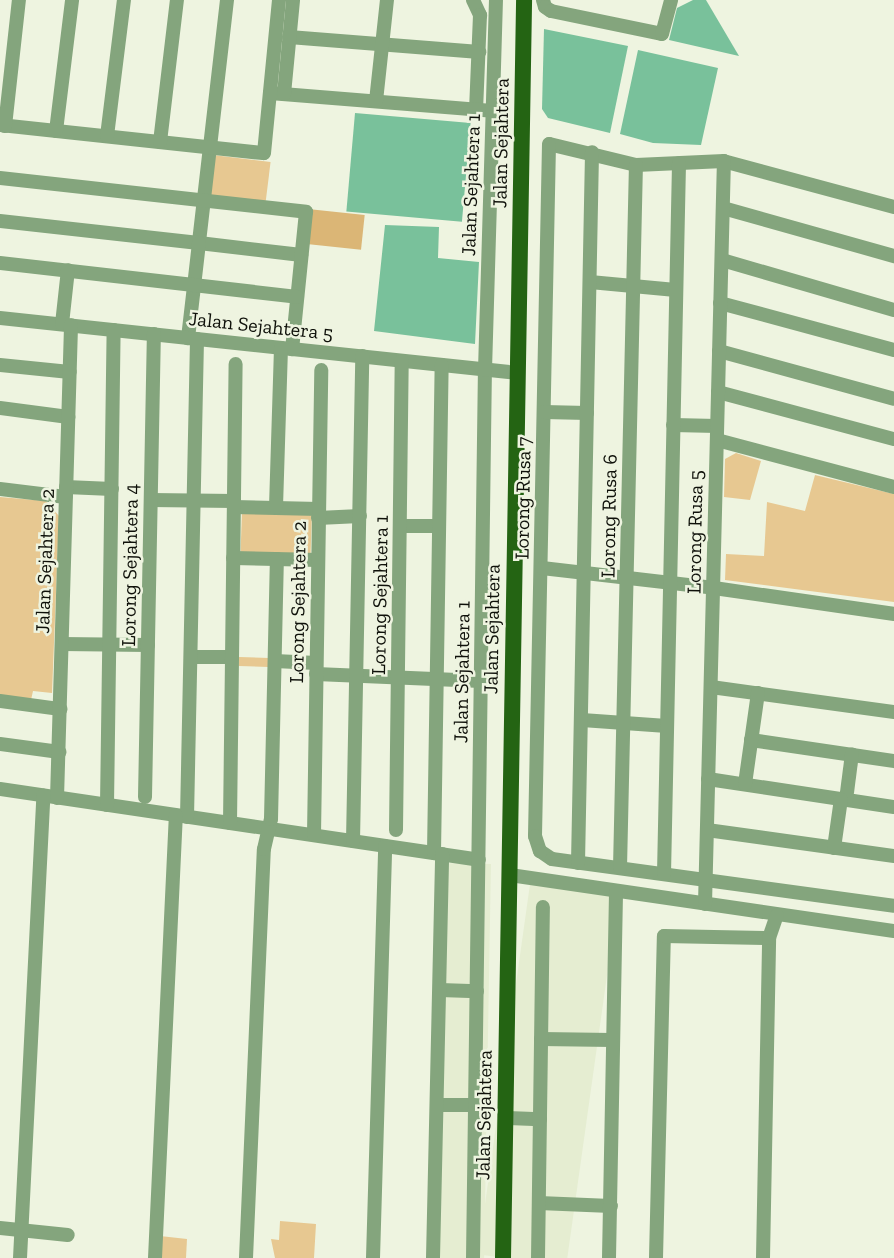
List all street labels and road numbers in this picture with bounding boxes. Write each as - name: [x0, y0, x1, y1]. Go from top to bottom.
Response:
- street label: Jalan Sejahtera: [488, 78, 514, 208]
- street label: Jalan Sejahtera 1: [457, 113, 485, 257]
- street label: Jalan Sejahtera 5: [188, 306, 334, 346]
- street label: Lorong Rusa 7: [510, 436, 536, 560]
- street label: Lorong Rusa 6: [596, 454, 622, 578]
- street label: Lorong Rusa 5: [682, 470, 708, 594]
- street label: Lorong Sejahtera 4: [117, 483, 143, 647]
- street label: Jalan Sejahtera 2: [30, 488, 60, 634]
- street label: Lorong Sejahtera 1: [367, 515, 393, 675]
- street label: Lorong Sejahtera 2: [285, 521, 311, 683]
- street label: Jalan Sejahtera: [479, 564, 505, 694]
- street label: Jalan Sejahtera 1: [449, 601, 475, 743]
- street label: Jalan Sejahtera: [471, 1050, 497, 1180]

